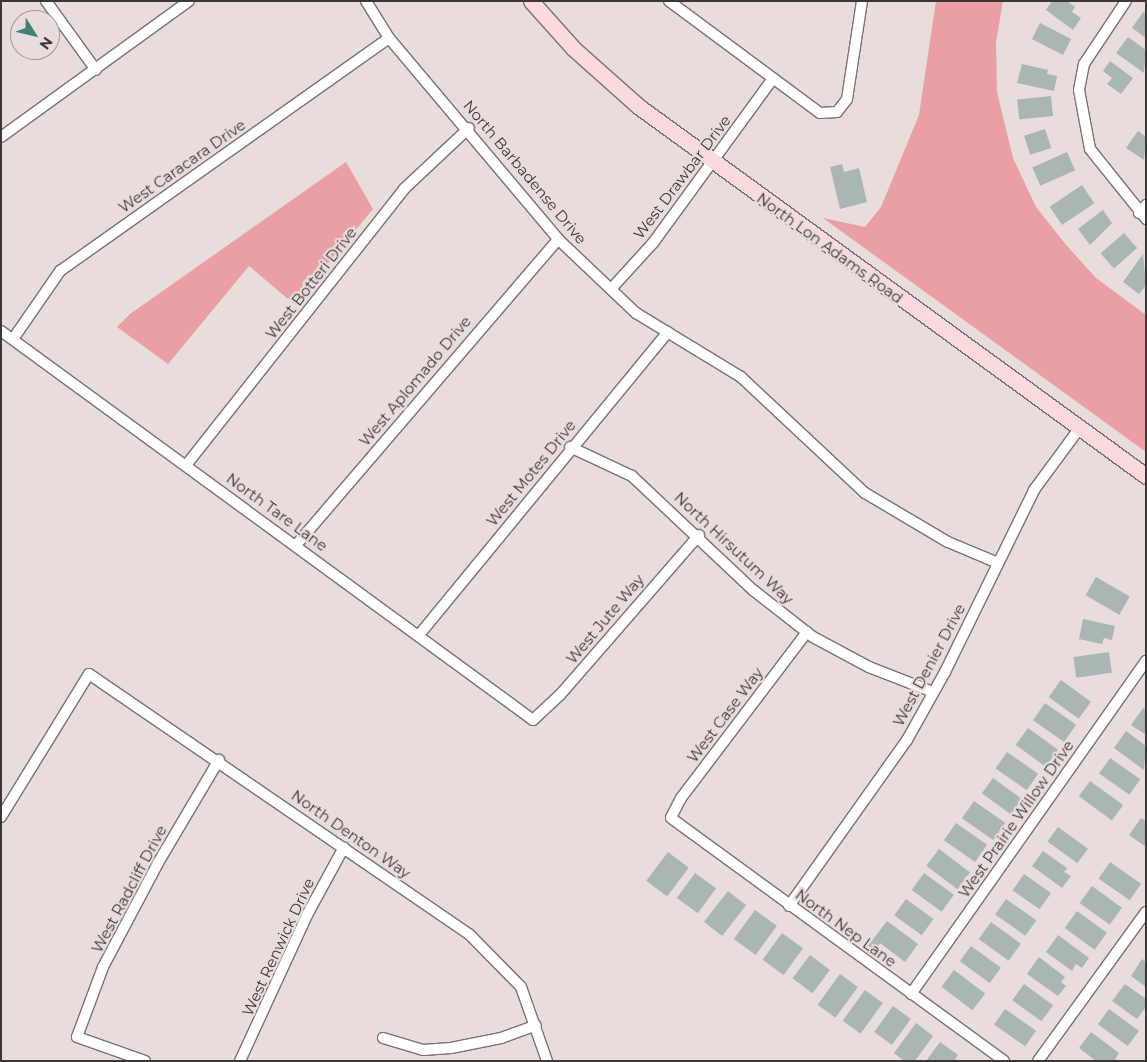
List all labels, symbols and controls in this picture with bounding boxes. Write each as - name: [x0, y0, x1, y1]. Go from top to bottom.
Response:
- north arrow: [10, 10, 60, 60]
- text: N: [36, 33, 57, 53]
- street label: North Barbadense Drive: [460, 97, 590, 247]
- street label: West Drawbar Drive: [630, 112, 734, 242]
- street label: West Caracara Drive: [115, 115, 249, 217]
- street label: North Lon Adams Road: [753, 189, 907, 307]
- street label: West Botteri Drive: [262, 224, 360, 342]
- street label: West Aplomado Drive: [355, 312, 475, 450]
- street label: West Motes Drive: [483, 416, 579, 530]
- street label: North Tare Lane: [223, 469, 331, 555]
- street label: North Hirsutum Way: [671, 488, 797, 608]
- street label: West Jute Way: [562, 571, 648, 667]
- street label: West Denier Drive: [889, 601, 969, 729]
- street label: West Case Way: [683, 664, 767, 766]
- street label: West Prairie Willow Drive: [955, 737, 1077, 901]
- street label: North Denton Way: [288, 786, 414, 882]
- street label: West Radcliff Drive: [88, 822, 170, 956]
- street label: West Renwick Drive: [238, 875, 318, 1019]
- street label: North Nep Lane: [792, 885, 900, 971]

